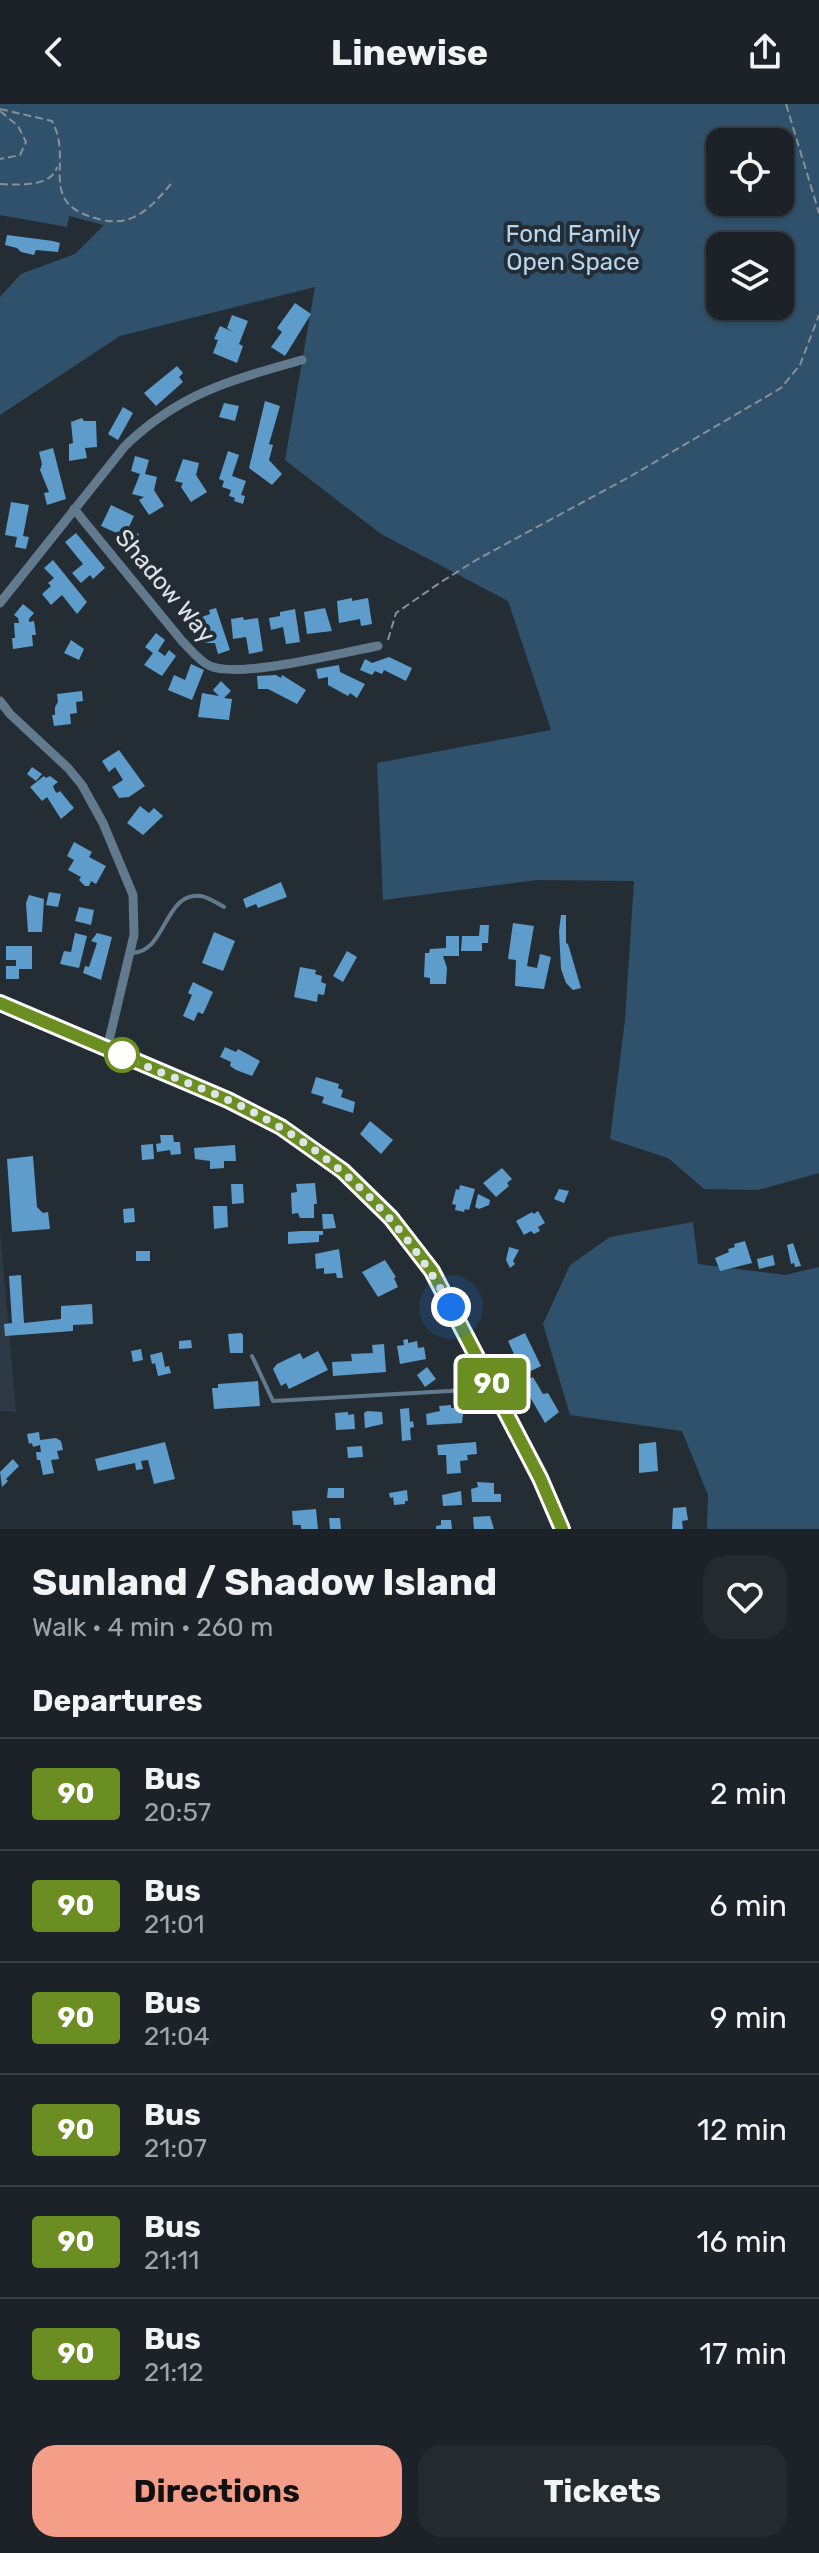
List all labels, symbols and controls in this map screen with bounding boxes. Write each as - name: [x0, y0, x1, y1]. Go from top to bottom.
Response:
- icon: back: [32, 30, 76, 74]
- icon: share: [743, 30, 787, 74]
- text: Linewise: [331, 31, 488, 74]
- map controls: [706, 128, 794, 320]
- button: locate: [706, 128, 794, 216]
- park label: Fond Family Open Space: [505, 220, 641, 276]
- button: layers: [706, 232, 794, 320]
- street label: Shadow Way: [109, 524, 221, 648]
- unlabelled marker: [105, 1038, 139, 1072]
- your location: [431, 1287, 471, 1327]
- line badge: 90: [456, 1358, 528, 1410]
- text: 90: [474, 1367, 511, 1400]
- button: heart: [703, 1555, 787, 1639]
- text: Sunland / Shadow Island: [32, 1559, 497, 1605]
- text: Walk · 4 min · 260 m: [32, 1612, 273, 1643]
- text: Departures: [32, 1683, 203, 1719]
- text: Bus: [144, 1761, 201, 1797]
- text: 2 min: [710, 1776, 787, 1812]
- text: 90: [58, 1777, 95, 1810]
- text: 20:57: [144, 1797, 211, 1828]
- text: Bus: [144, 1873, 201, 1909]
- text: 6 min: [709, 1888, 787, 1924]
- text: 90: [58, 1889, 95, 1922]
- text: 21:01: [144, 1909, 205, 1940]
- text: Bus: [144, 1985, 201, 2021]
- text: 9 min: [710, 2000, 787, 2036]
- text: 90: [58, 2001, 95, 2034]
- text: 21:04: [144, 2021, 210, 2052]
- text: Bus: [144, 2097, 201, 2133]
- text: 12 min: [697, 2112, 787, 2148]
- text: 90: [58, 2113, 95, 2146]
- text: 21:07: [144, 2133, 207, 2164]
- text: Bus: [144, 2209, 201, 2245]
- text: 16 min: [697, 2224, 787, 2260]
- text: 90: [58, 2225, 95, 2258]
- text: 21:11: [144, 2245, 199, 2276]
- text: Bus: [144, 2321, 201, 2357]
- text: 17 min: [699, 2336, 787, 2372]
- text: 90: [58, 2337, 95, 2370]
- text: 21:12: [144, 2357, 203, 2388]
- button: Directions: [32, 2445, 402, 2537]
- button: Tickets: [418, 2445, 787, 2537]

